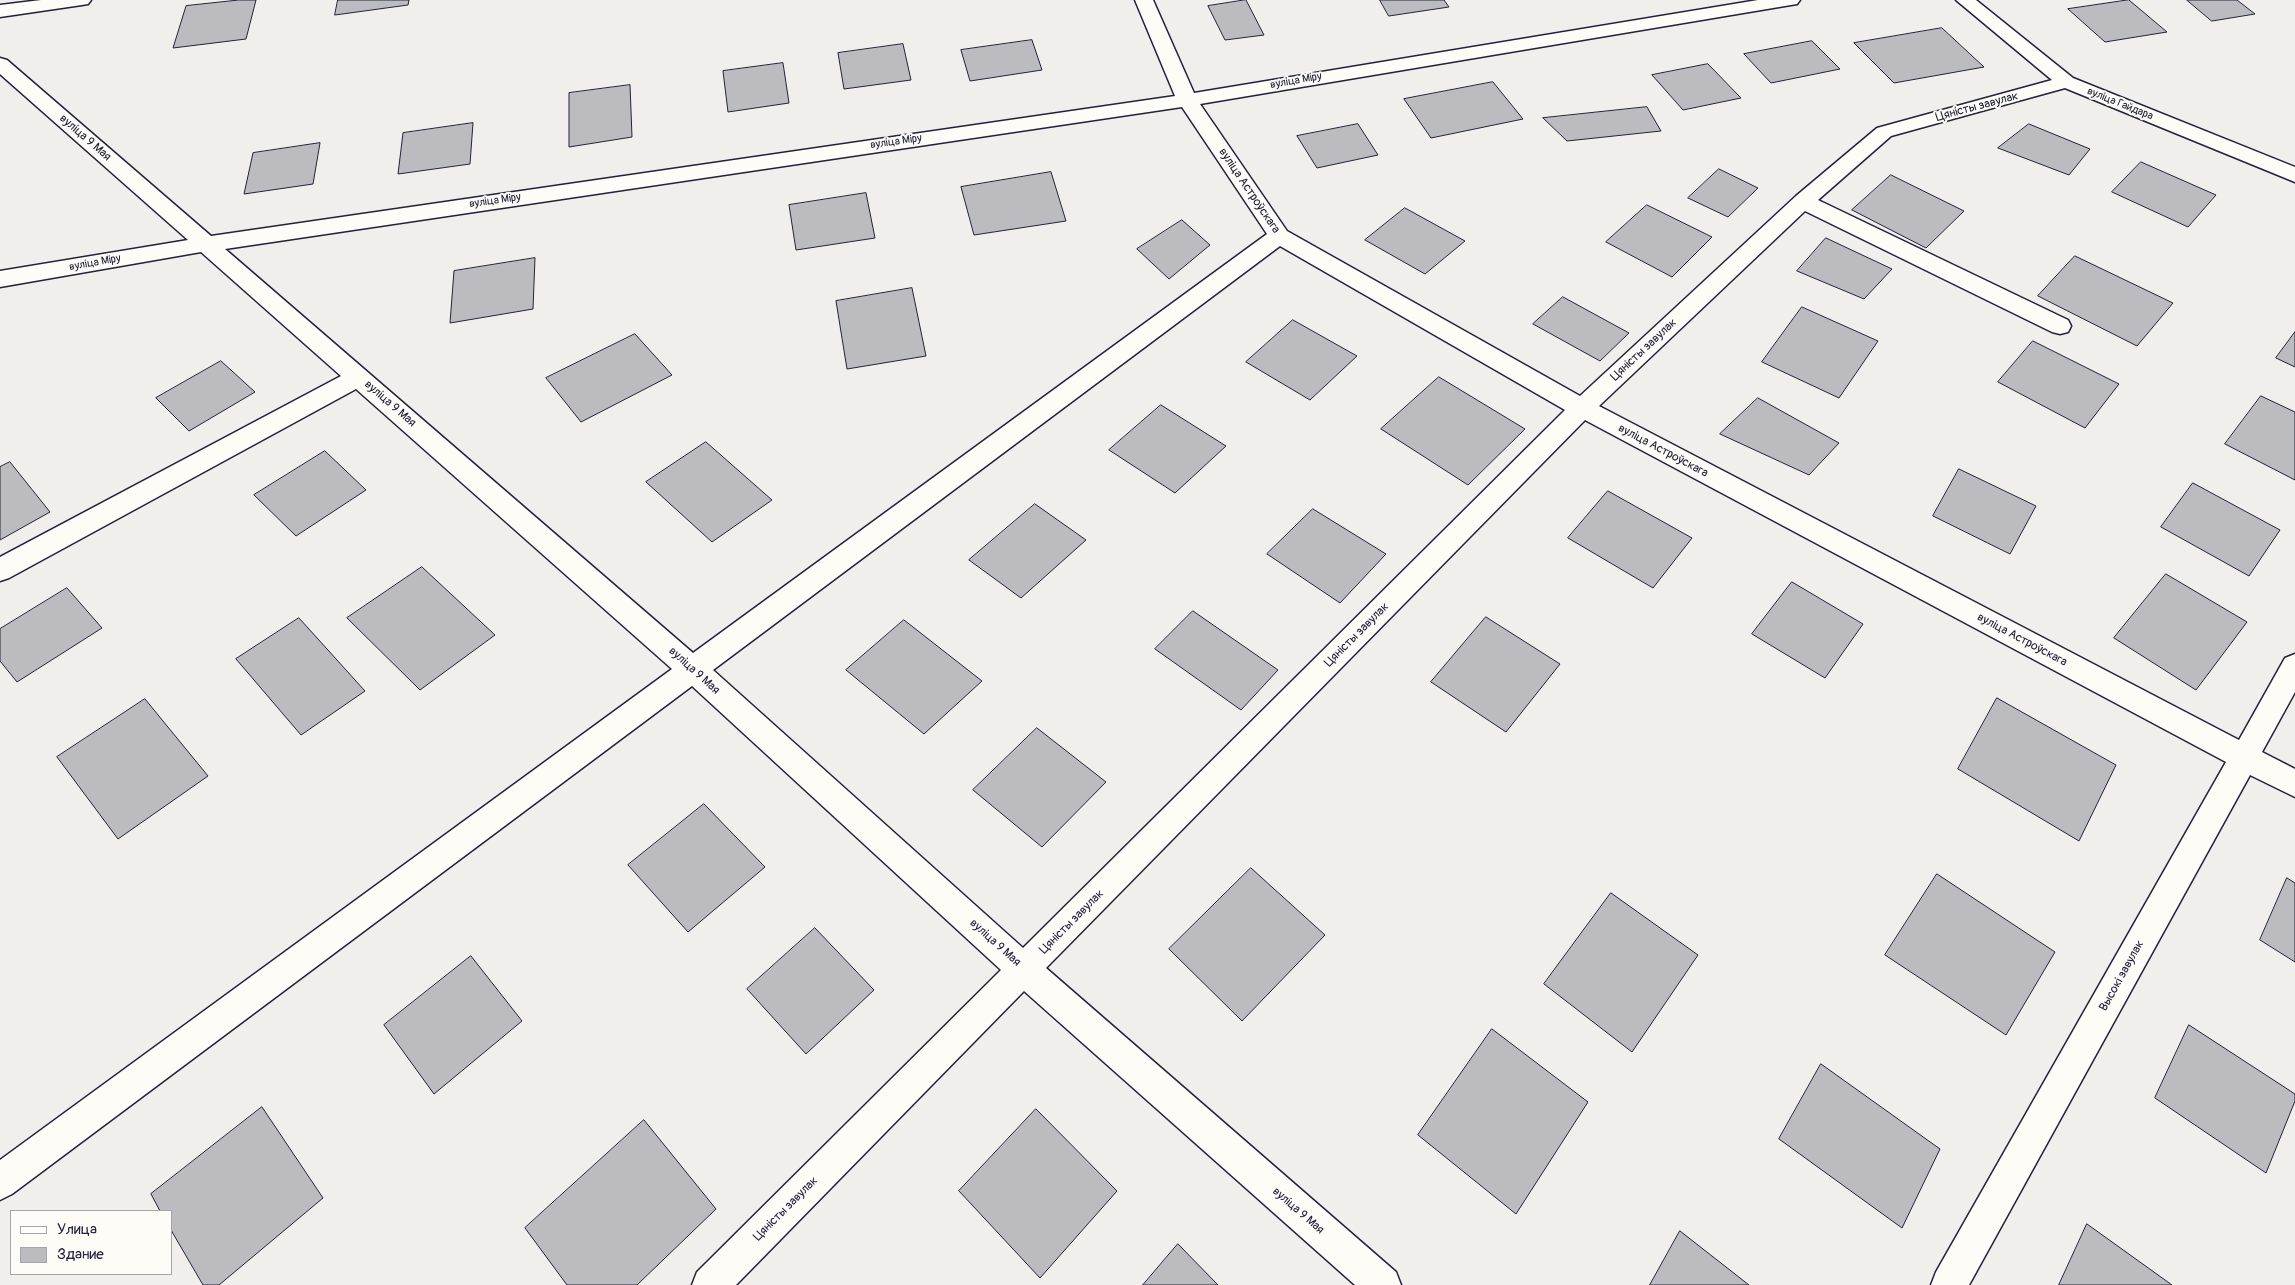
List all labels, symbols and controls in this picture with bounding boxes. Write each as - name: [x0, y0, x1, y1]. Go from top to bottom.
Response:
- street label: вуліца Міру: [1269, 70, 1323, 92]
- street label: вуліца Гайдара: [2085, 85, 2155, 123]
- street label: Цяністы завулак: [1934, 89, 2020, 125]
- street label: вуліца 9 Мая: [56, 112, 114, 164]
- street label: вуліца Міру: [869, 132, 923, 152]
- street label: вуліца Астроўскага: [1215, 146, 1283, 236]
- street label: вуліца Міру: [468, 191, 522, 211]
- street label: вуліца Міру: [68, 252, 122, 274]
- street label: Цяністы завулак: [1608, 316, 1680, 384]
- street label: вуліца 9 Мая: [361, 378, 419, 430]
- street label: вуліца Астроўскага: [1616, 421, 1710, 481]
- street label: Цяністы завулак: [1322, 600, 1392, 670]
- street label: вуліца Астроўскага: [1975, 610, 2069, 670]
- street label: вуліца 9 Мая: [665, 644, 723, 698]
- street label: Цяністы завулак: [1037, 887, 1107, 957]
- street label: вуліца 9 Мая: [966, 916, 1024, 970]
- street label: Высокі завулак: [2097, 938, 2147, 1014]
- street label: Цяністы завулак: [751, 1174, 821, 1244]
- street label: вуліца 9 Мая: [1269, 1185, 1327, 1237]
- legend: [10, 1210, 172, 1275]
- text: Улица: [57, 1220, 97, 1239]
- text: Здание: [57, 1245, 104, 1264]

